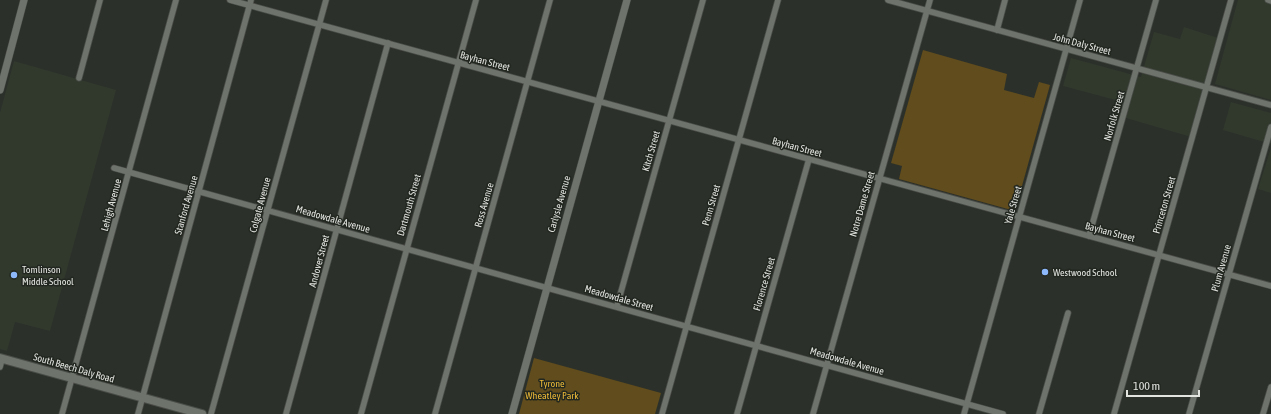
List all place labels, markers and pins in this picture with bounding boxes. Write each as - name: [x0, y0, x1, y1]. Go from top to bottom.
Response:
- place label: Tomlinson Middle School: [22, 264, 74, 287]
- marker: Westwood School: [1040, 267, 1050, 277]
- place label: Westwood School: [1053, 267, 1117, 278]
- marker: Tomlinson Middle School: [9, 270, 19, 280]

